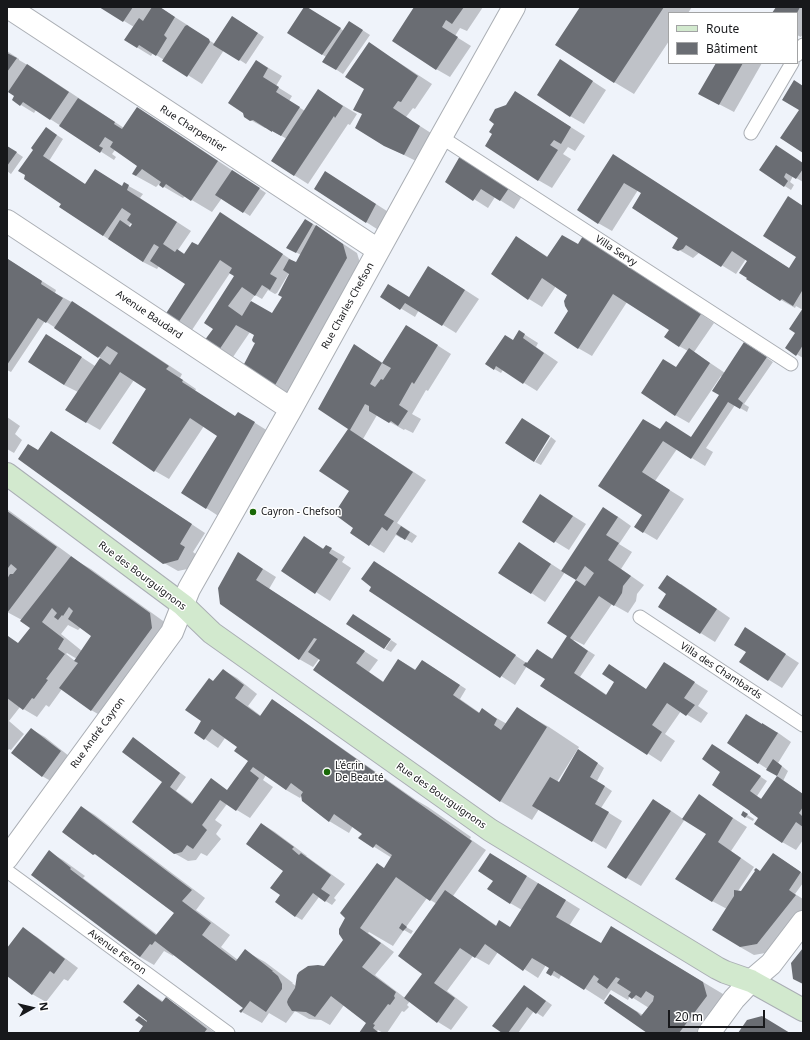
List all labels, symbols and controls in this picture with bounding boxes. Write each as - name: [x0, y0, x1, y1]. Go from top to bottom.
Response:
- legend: [668, 12, 798, 64]
- text: Route: [706, 20, 739, 37]
- text: Bâtiment: [706, 40, 758, 57]
- street label: Rue Charpentier: [158, 103, 228, 155]
- street label: Villa Servy: [593, 233, 639, 269]
- street label: Rue Charles Chefson: [319, 261, 377, 351]
- street label: Avenue Baudard: [113, 288, 185, 342]
- place label: Cayron - Chefson: [261, 506, 341, 518]
- marker: Cayron - Chefson: [248, 507, 258, 517]
- street label: Rue des Bourguignons: [96, 539, 188, 613]
- street label: Villa des Chambards: [678, 640, 764, 702]
- street label: Rue André Cayron: [68, 695, 128, 771]
- place label: L’écrin De Beauté: [335, 760, 384, 784]
- street label: Rue des Bourguignons: [394, 760, 488, 832]
- marker: L’écrin De Beauté: [322, 767, 332, 777]
- street label: Avenue Ferron: [86, 927, 148, 977]
- north arrow: [12, 988, 52, 1028]
- text: N: [36, 1001, 52, 1012]
- scale bar: [670, 1002, 767, 1028]
- text: 20 m: [675, 1008, 703, 1025]

